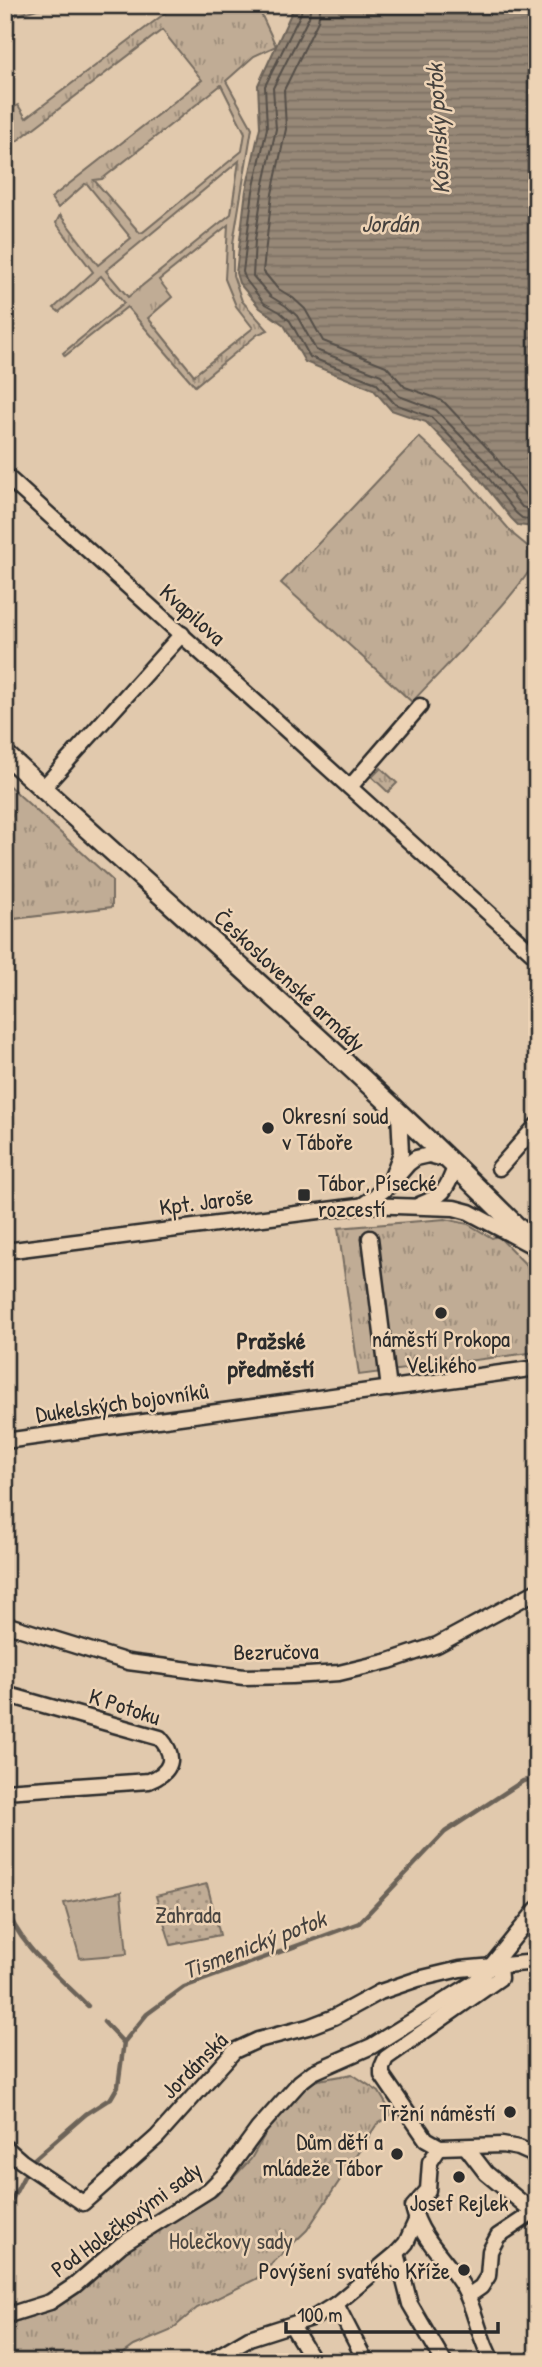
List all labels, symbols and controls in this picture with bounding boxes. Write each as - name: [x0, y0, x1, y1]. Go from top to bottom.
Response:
- water label: Košínský potok: [418, 61, 457, 195]
- water label: Jordán: [361, 207, 421, 239]
- street label: Kvapilova: [153, 576, 233, 652]
- street label: Československé armády: [208, 902, 373, 1059]
- place label: Okresní soud v Táboře: [282, 1100, 388, 1157]
- marker: Okresní soud v Táboře: [260, 1120, 276, 1136]
- place label: Tábor, Písecké rozcestí: [318, 1167, 437, 1224]
- street label: Kpt. Jaroše: [158, 1180, 254, 1222]
- marker: Tábor, Písecké rozcestí: [296, 1187, 312, 1203]
- marker: náměstí Prokopa Velikého: [433, 1305, 449, 1321]
- place label: náměstí Prokopa Velikého: [372, 1323, 510, 1380]
- district label: Pražské předměstí: [227, 1324, 315, 1385]
- street label: Dukelských bojovníků: [34, 1375, 210, 1429]
- street label: Bezručova: [233, 1635, 319, 1667]
- street label: K Potoku: [85, 1680, 165, 1732]
- park label: Zahrada: [155, 1899, 221, 1930]
- water label: Tismenický potok: [178, 1901, 332, 1987]
- street label: Jordánská: [154, 2025, 234, 2105]
- place label: Tržní náměstí: [380, 2097, 496, 2128]
- marker: Tržní náměstí: [502, 2104, 518, 2120]
- place label: Dům dětí a mládeže Tábor: [262, 2126, 383, 2183]
- marker: Dům dětí a mládeže Tábor: [389, 2146, 405, 2162]
- street label: Pod Holečkovými sady: [44, 2154, 208, 2284]
- marker: Josef Rejlek: [451, 2169, 467, 2185]
- place label: Josef Rejlek: [409, 2187, 509, 2218]
- park label: Holečkovy sady: [169, 2225, 293, 2256]
- place label: Povýšení svatého Kříže: [259, 2255, 450, 2286]
- marker: Povýšení svatého Kříže: [456, 2262, 472, 2278]
- scale bar: [286, 2290, 498, 2334]
- text: 100 m: [297, 2300, 343, 2329]

